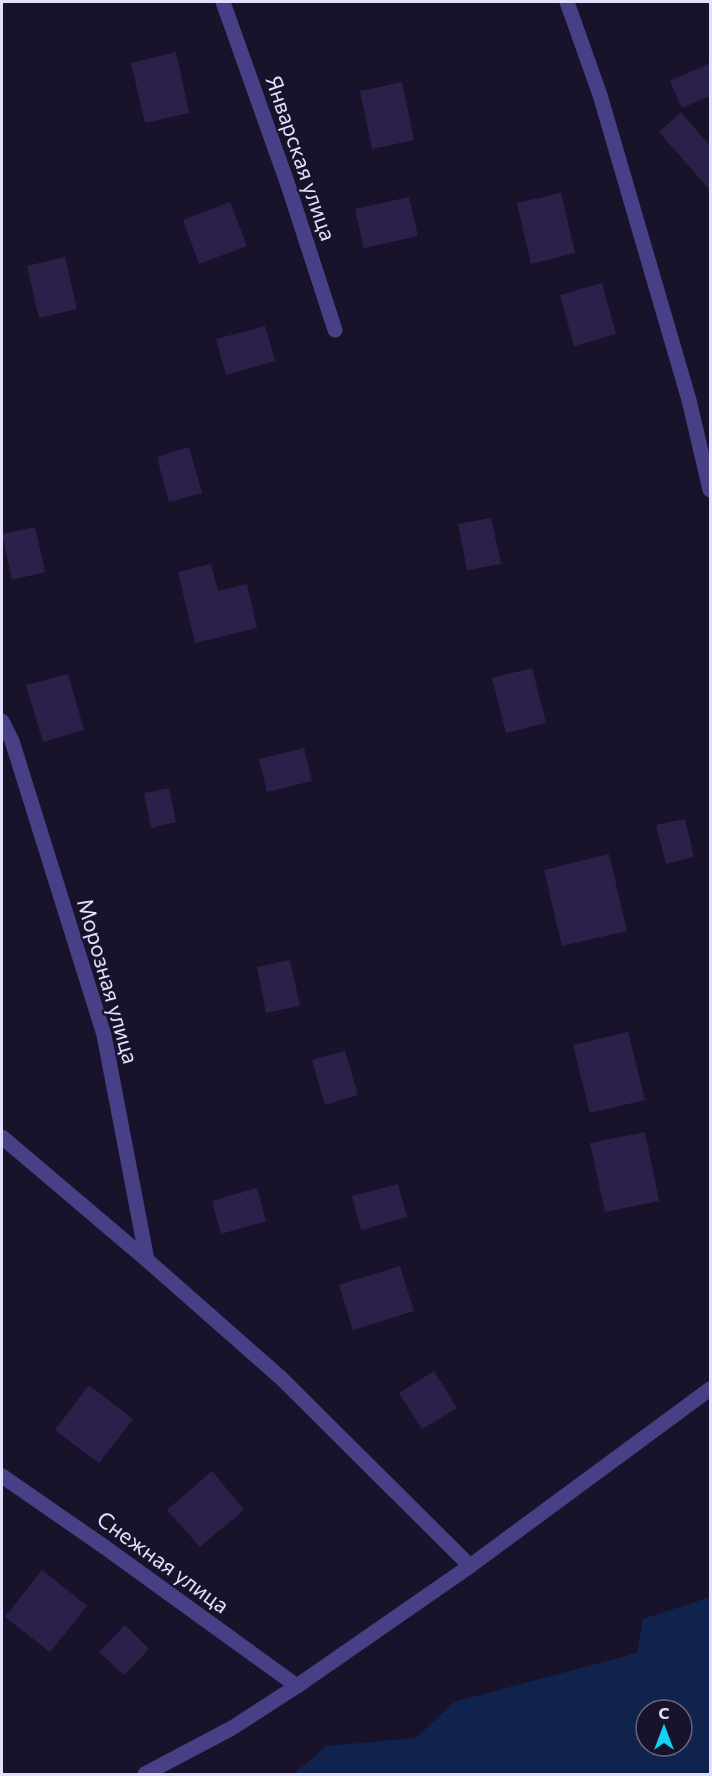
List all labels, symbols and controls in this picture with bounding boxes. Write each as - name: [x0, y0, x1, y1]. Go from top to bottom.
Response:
- street label: Январская улица: [261, 72, 342, 244]
- street label: Морозная улица: [72, 895, 145, 1067]
- street label: Снежная улица: [92, 1505, 235, 1619]
- north arrow: [634, 1698, 694, 1758]
- text: С: [659, 1703, 670, 1722]

